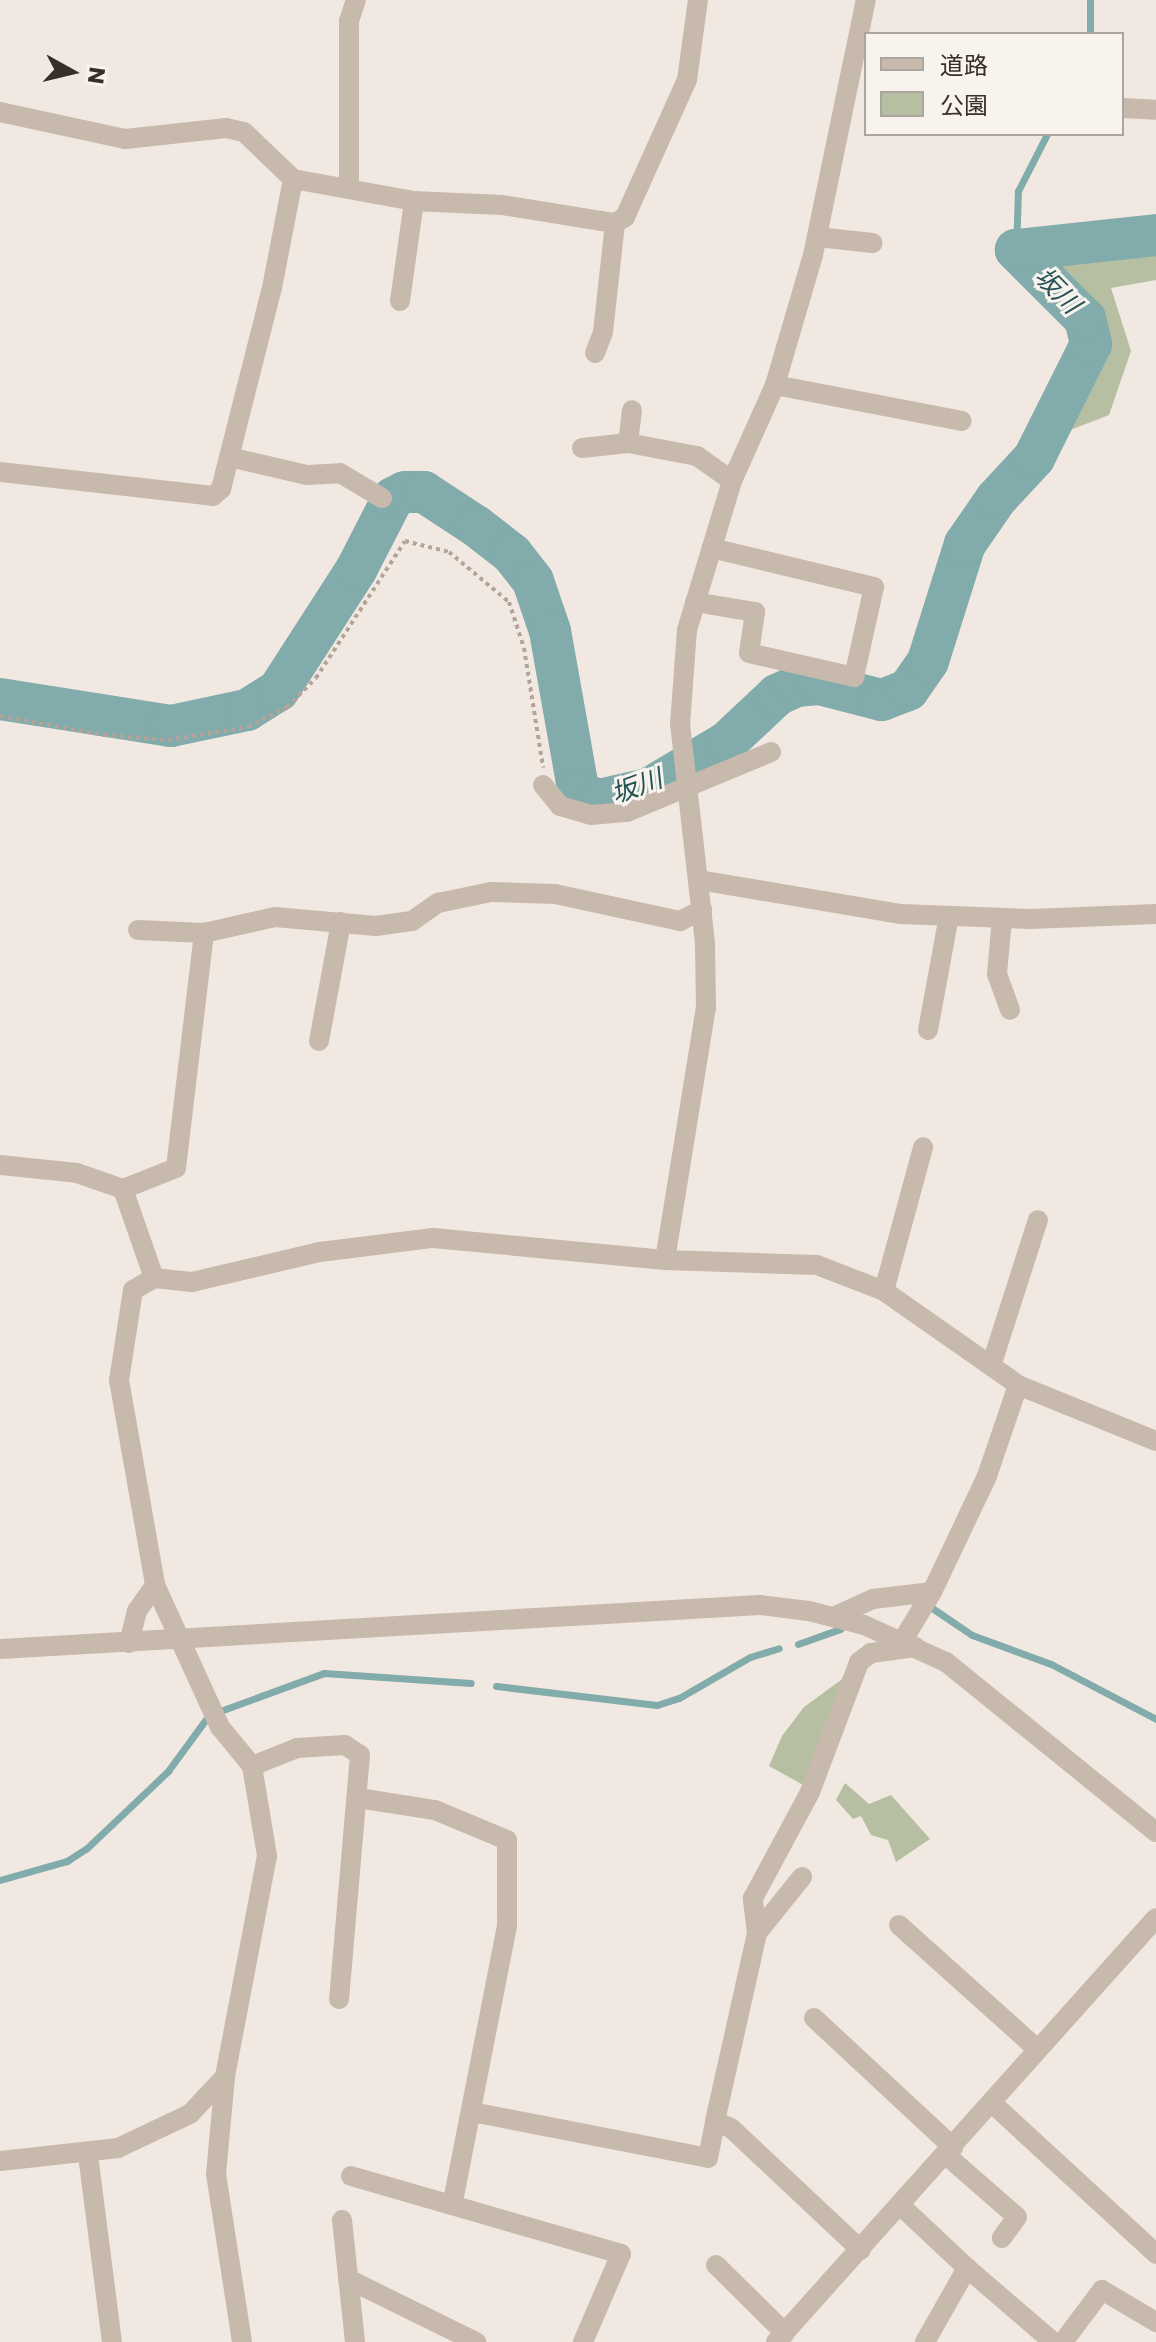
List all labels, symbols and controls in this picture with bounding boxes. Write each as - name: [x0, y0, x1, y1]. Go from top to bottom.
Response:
- north arrow: [32, 32, 112, 112]
- legend: [864, 32, 1124, 136]
- text: 道路: [940, 49, 988, 82]
- text: N: [80, 65, 113, 86]
- text: 公園: [940, 89, 988, 122]
- water label: 坂川: [1028, 262, 1086, 320]
- water label: 坂川: [607, 763, 667, 811]

